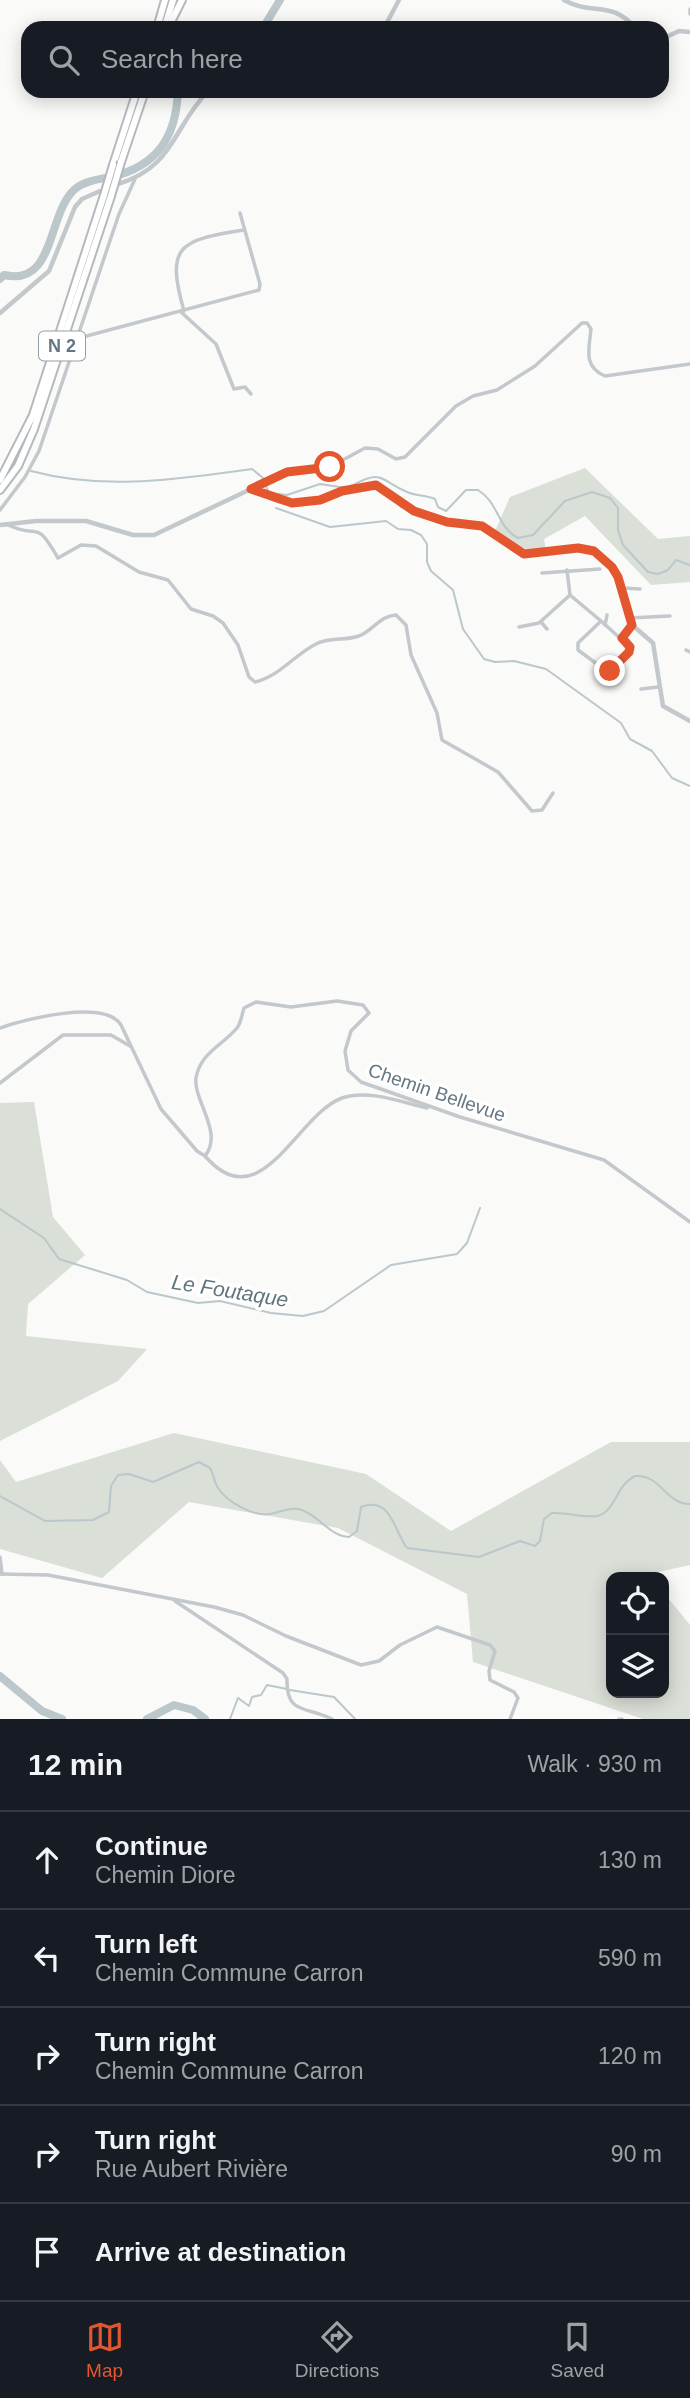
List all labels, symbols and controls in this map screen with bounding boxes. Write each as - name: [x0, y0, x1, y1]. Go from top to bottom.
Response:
- search box: [21, 21, 669, 98]
- icon: search: [45, 41, 83, 79]
- text: Search here: [101, 44, 243, 74]
- road number: N 2: [39, 332, 85, 360]
- route start: [314, 451, 345, 482]
- route end: [594, 655, 625, 686]
- street label: Chemin Bellevue: [366, 1059, 508, 1126]
- water label: Le Foutaque: [170, 1270, 290, 1311]
- map controls: [606, 1572, 669, 1698]
- button: locate: [606, 1572, 669, 1635]
- button: layers: [606, 1635, 669, 1698]
- text: 12 min: [28, 1748, 123, 1781]
- text: Walk · 930 m: [527, 1751, 662, 1777]
- text: Continue: [95, 1831, 208, 1861]
- icon: ahead: [28, 1841, 66, 1879]
- text: 130 m: [598, 1847, 662, 1873]
- text: Chemin Diore: [95, 1862, 236, 1888]
- text: Turn left: [95, 1929, 197, 1959]
- icon: left: [28, 1939, 66, 1977]
- text: 590 m: [598, 1945, 662, 1971]
- text: Chemin Commune Carron: [95, 1960, 363, 1986]
- text: Turn right: [95, 2027, 216, 2057]
- icon: right: [28, 2037, 66, 2075]
- text: 120 m: [598, 2043, 662, 2069]
- text: Chemin Commune Carron: [95, 2058, 363, 2084]
- text: Turn right: [95, 2125, 216, 2155]
- icon: right: [28, 2135, 66, 2173]
- text: 90 m: [611, 2141, 662, 2167]
- text: Rue Aubert Rivière: [95, 2156, 288, 2182]
- icon: arrive: [28, 2233, 66, 2271]
- text: Arrive at destination: [95, 2237, 346, 2267]
- tab: Map: [86, 2318, 124, 2382]
- tab: Directions: [295, 2318, 379, 2382]
- tab: Saved: [550, 2318, 604, 2382]

